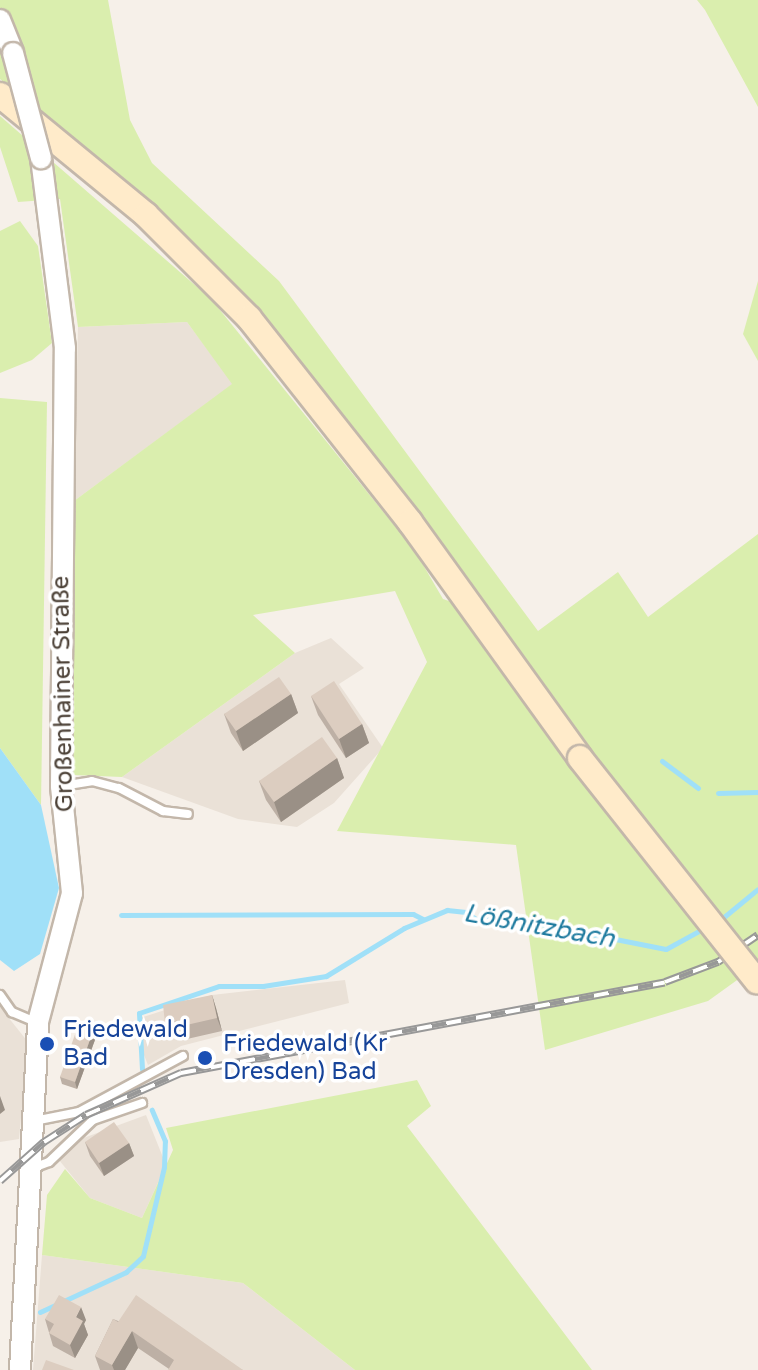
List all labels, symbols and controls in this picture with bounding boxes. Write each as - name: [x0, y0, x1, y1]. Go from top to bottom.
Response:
- street label: Großenhainer Straße: [47, 576, 79, 812]
- water label: Lößnitzbach: [461, 897, 617, 955]
- place label: Friedewald Bad: [63, 1016, 188, 1072]
- place label: Friedewald (Kr Dresden) Bad: [223, 1030, 387, 1086]
- marker: Friedewald Bad: [38, 1035, 56, 1053]
- marker: Friedewald (Kr Dresden) Bad: [194, 1047, 216, 1069]

